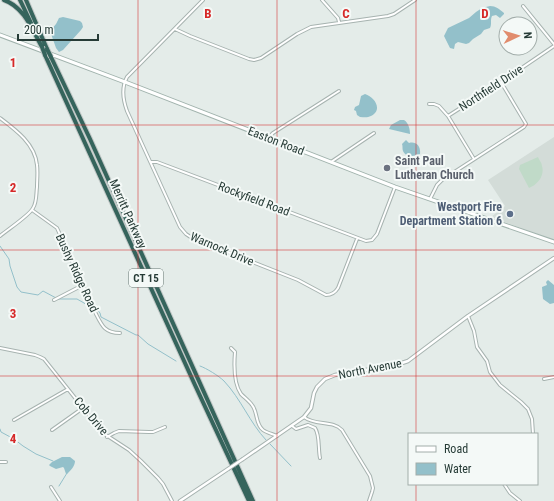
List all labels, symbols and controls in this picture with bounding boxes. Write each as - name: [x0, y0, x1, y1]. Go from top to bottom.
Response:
- text: B: [204, 6, 212, 21]
- text: C: [342, 6, 350, 21]
- text: D: [481, 6, 489, 21]
- scale bar: [18, 16, 98, 42]
- north arrow: [498, 16, 538, 56]
- text: 200 m: [24, 23, 54, 37]
- text: N: [521, 32, 534, 39]
- text: 1: [10, 55, 16, 70]
- street label: Northfield Drive: [456, 62, 526, 114]
- street label: Easton Road: [246, 124, 306, 158]
- place label: Saint Paul Lutheran Church: [395, 154, 474, 182]
- marker: Saint Paul Lutheran Church: [382, 163, 392, 173]
- street label: Merritt Parkway: [106, 177, 150, 251]
- street label: Rockyfield Road: [216, 179, 292, 219]
- text: 2: [10, 180, 17, 195]
- place label: Westport Fire Department Station 6: [400, 200, 502, 228]
- marker: Westport Fire Department Station 6: [505, 209, 515, 219]
- street label: Warnock Drive: [188, 229, 256, 269]
- street label: Bushy Ridge Road: [53, 232, 101, 314]
- road number: CT 15: [129, 269, 163, 287]
- text: 3: [10, 306, 16, 321]
- street label: North Avenue: [337, 356, 403, 382]
- street label: Cob Drive: [71, 394, 111, 438]
- text: 4: [10, 431, 17, 446]
- legend: [408, 433, 538, 485]
- text: Road: [444, 442, 468, 456]
- text: Water: [444, 462, 472, 476]

